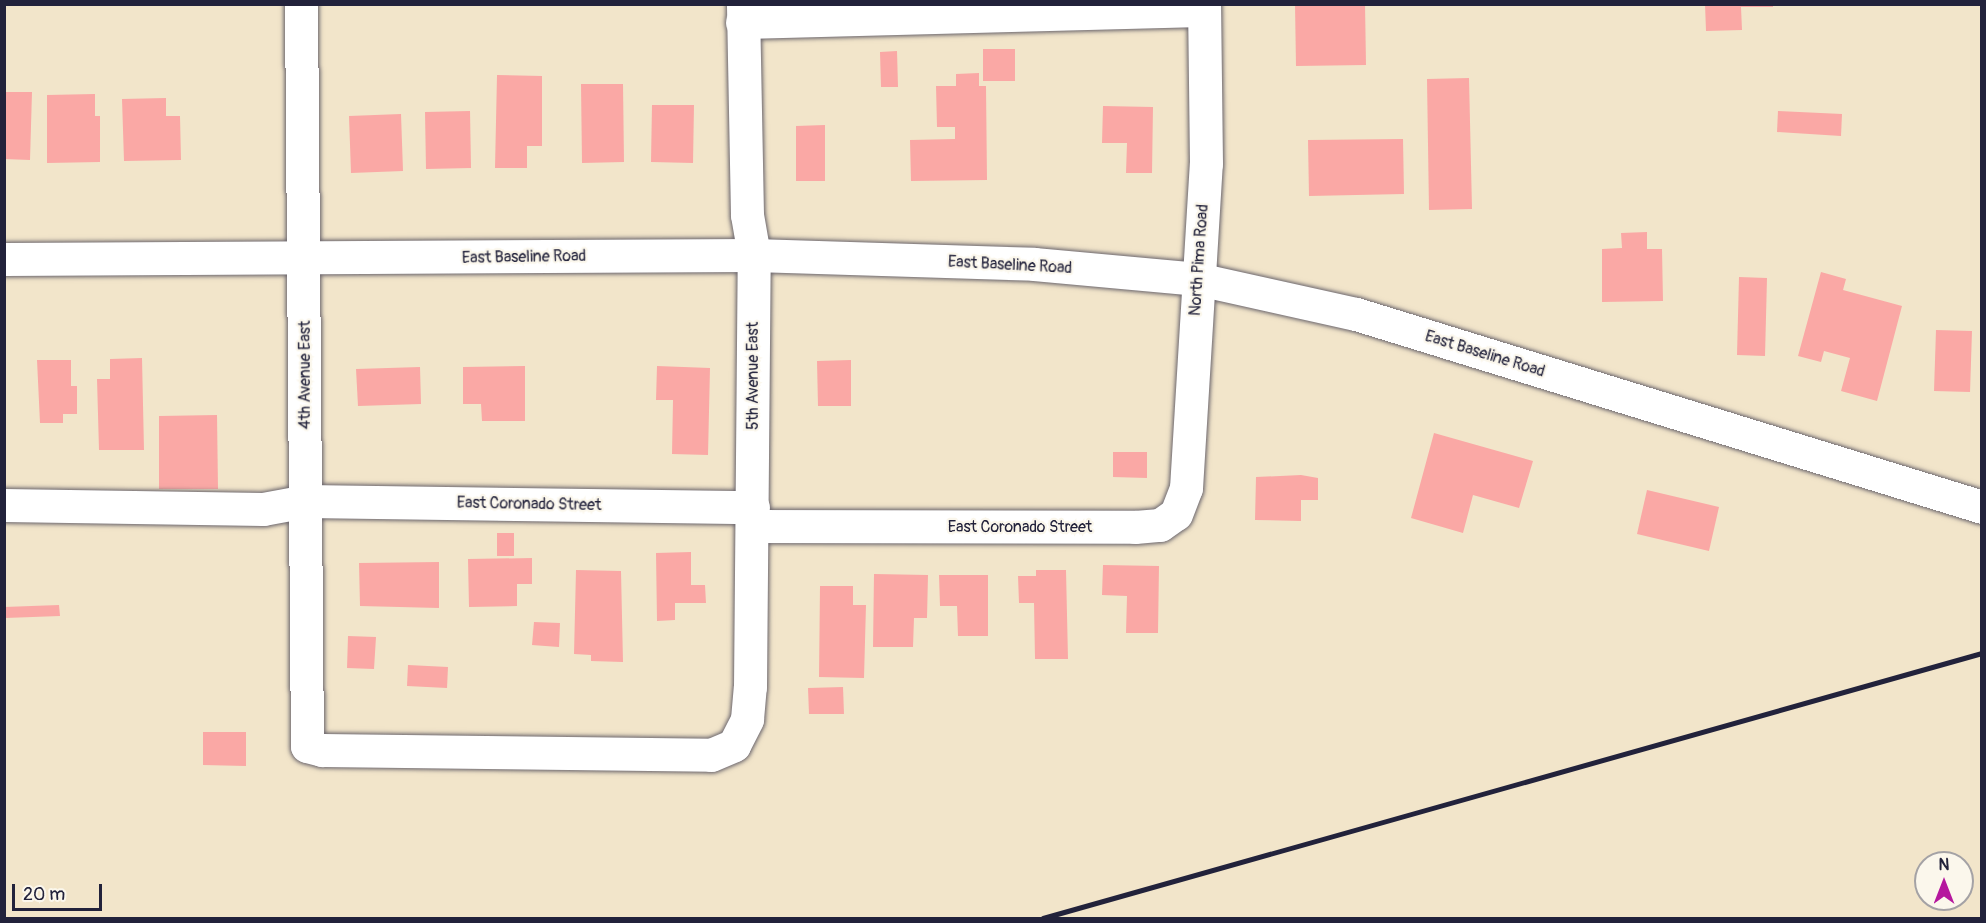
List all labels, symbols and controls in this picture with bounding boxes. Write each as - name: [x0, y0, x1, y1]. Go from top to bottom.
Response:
- street label: North Pima Road: [1186, 203, 1212, 317]
- street label: East Baseline Road: [462, 246, 586, 268]
- street label: East Baseline Road: [947, 252, 1073, 278]
- street label: 4th Avenue East: [295, 321, 315, 429]
- street label: 5th Avenue East: [743, 322, 763, 430]
- street label: East Baseline Road: [1423, 327, 1547, 381]
- street label: East Coronado Street: [457, 493, 601, 515]
- street label: East Coronado Street: [948, 517, 1092, 537]
- north arrow: [1914, 851, 1974, 911]
- text: N: [1939, 855, 1949, 875]
- scale bar: [15, 872, 105, 910]
- text: 20 m: [23, 883, 65, 906]

